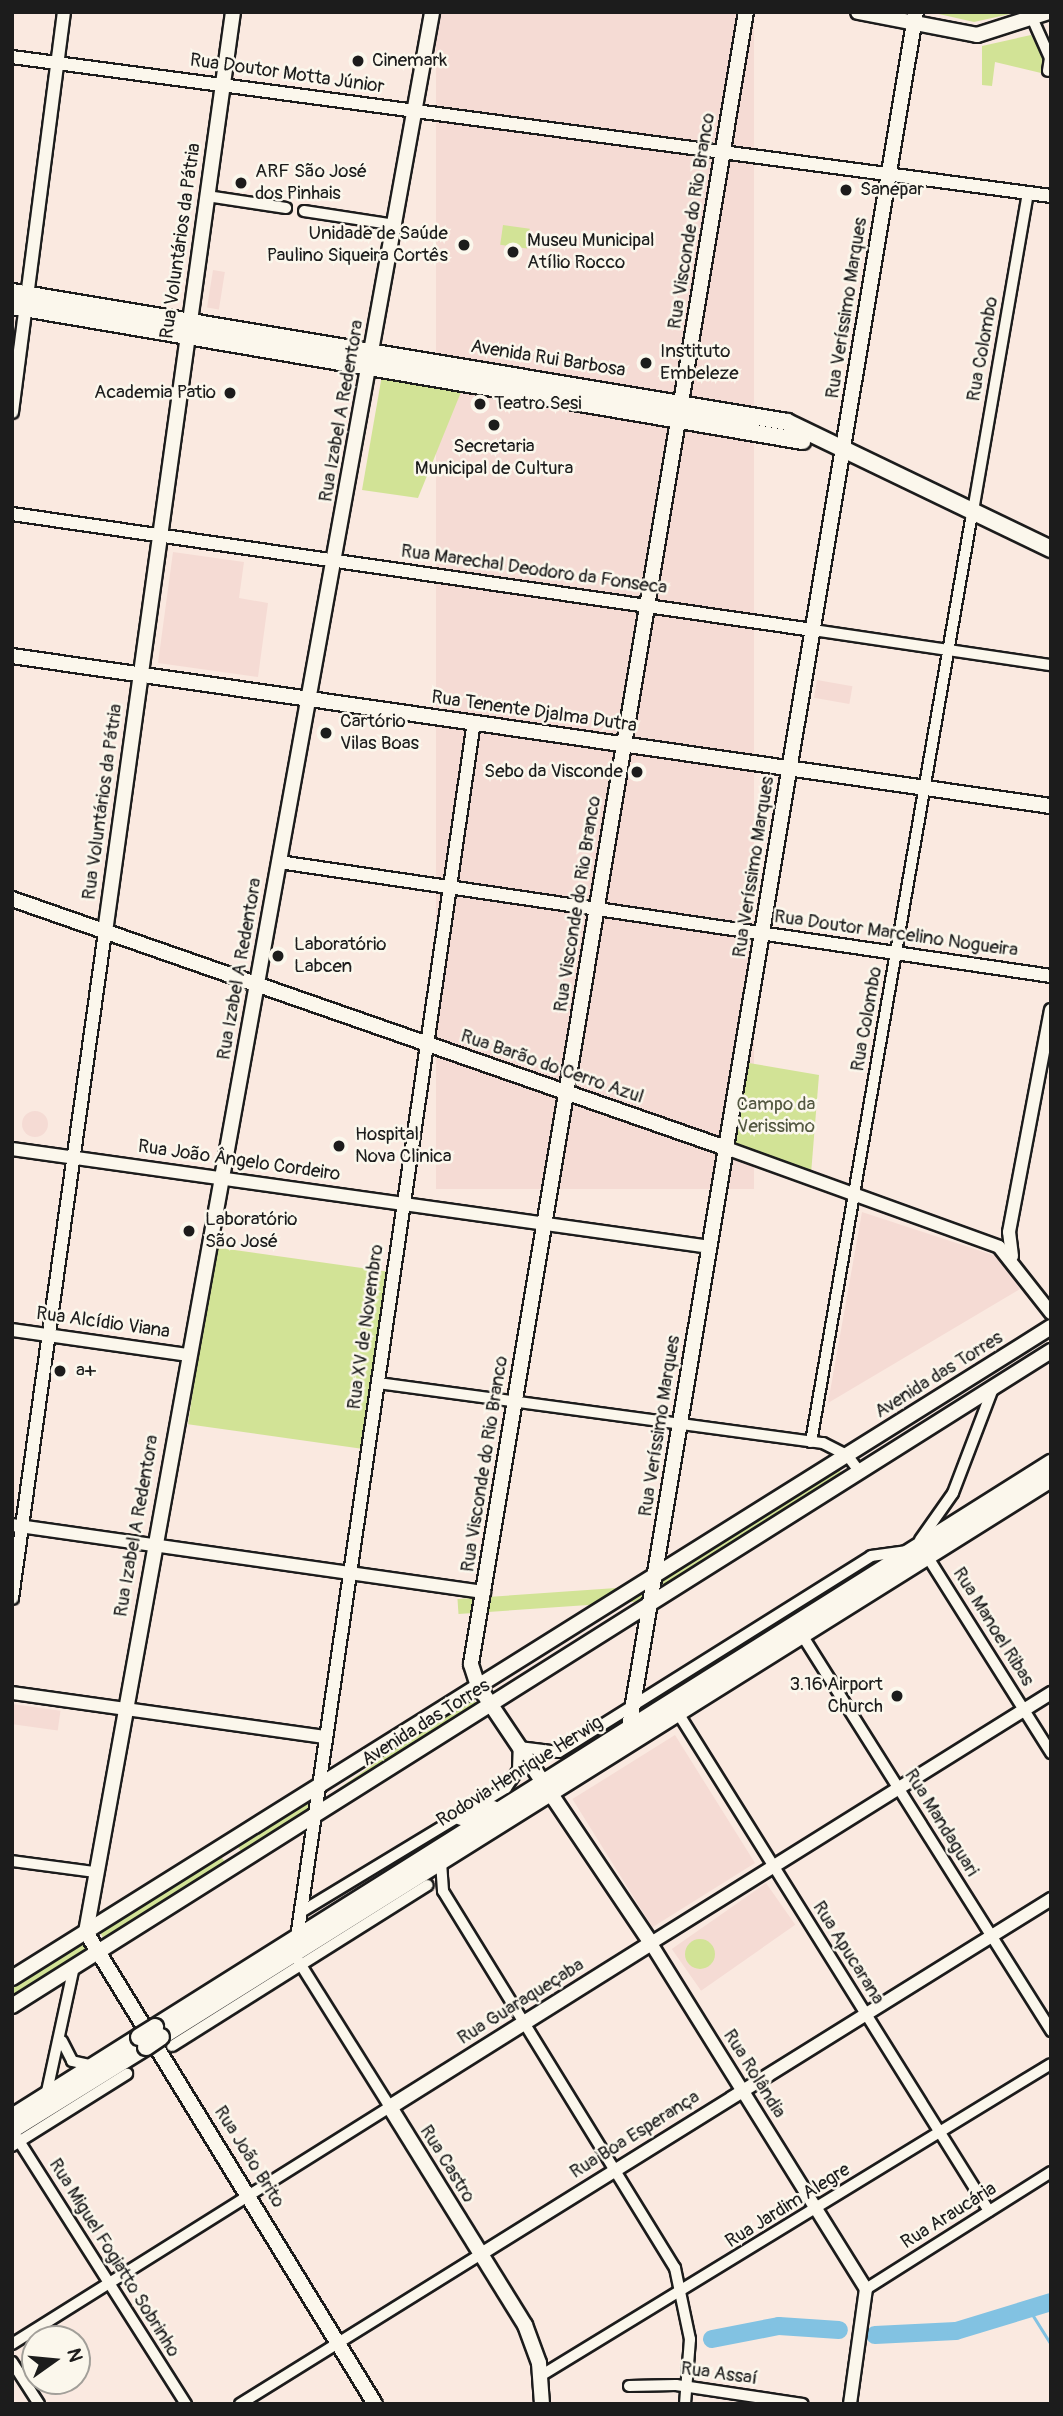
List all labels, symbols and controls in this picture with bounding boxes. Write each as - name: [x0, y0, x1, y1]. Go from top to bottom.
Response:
- street label: Rua Doutor Motta Júnior: [188, 49, 386, 99]
- place label: Cinemark: [372, 50, 447, 72]
- marker: Cinemark: [350, 53, 366, 69]
- street label: Rua Visconde do Rio Branco: [664, 111, 720, 331]
- street label: Rua Voluntários da Pátria: [156, 142, 206, 340]
- place label: ARF São José dos Pinhais: [255, 161, 367, 205]
- marker: ARF São José dos Pinhais: [233, 175, 249, 191]
- place label: Sanepar: [860, 179, 924, 201]
- marker: Sanepar: [838, 182, 854, 198]
- street label: Rua Veríssimo Marques: [821, 216, 873, 400]
- place label: Unidade de Saúde Paulino Siqueira Cortês: [267, 223, 448, 267]
- place label: Museu Municipal Atílio Rocco: [527, 230, 655, 274]
- marker: Unidade de Saúde Paulino Siqueira Cortês: [454, 235, 474, 255]
- marker: Museu Municipal Atílio Rocco: [505, 244, 521, 260]
- street label: Rua Colombo: [963, 295, 1003, 403]
- street label: Rua Izabel A Redentora: [315, 318, 369, 504]
- street label: Avenida Rui Barbosa: [469, 336, 627, 382]
- place label: Instituto Embeleze: [660, 341, 739, 385]
- marker: Instituto Embeleze: [638, 355, 654, 371]
- place label: Academia Patio: [94, 382, 216, 404]
- marker: Academia Patio: [222, 385, 238, 401]
- place label: Teatro Sesi: [494, 393, 582, 415]
- marker: Teatro Sesi: [472, 396, 488, 412]
- marker: Secretaria Municipal de Cultura: [486, 417, 502, 433]
- place label: Secretaria Municipal de Cultura: [415, 436, 573, 480]
- street label: Rua Marechal Deodoro da Fonseca: [399, 540, 669, 600]
- street label: Rua Tenente Djalma Dutra: [430, 686, 638, 738]
- street label: Rua Voluntários da Pátria: [78, 703, 128, 901]
- place label: Cartório Vilas Boas: [340, 711, 419, 755]
- marker: Cartório Vilas Boas: [318, 725, 334, 741]
- place label: Sebo da Visconde: [484, 761, 623, 783]
- marker: Sebo da Visconde: [629, 764, 645, 780]
- street label: Rua Veríssimo Marques: [728, 775, 780, 959]
- street label: Rua Visconde do Rio Branco: [550, 794, 606, 1014]
- street label: Rua Izabel A Redentora: [213, 876, 267, 1062]
- street label: Rua Doutor Marcelino Nogueira: [773, 906, 1019, 962]
- place label: Laboratório Labcen: [294, 934, 387, 978]
- marker: Laboratório Labcen: [268, 946, 288, 966]
- street label: Rua Colombo: [847, 965, 887, 1073]
- street label: Rua Barão do Cerro Azul: [458, 1025, 646, 1109]
- park label: Campo da Verissimo: [737, 1094, 815, 1138]
- place label: Hospital Nova Clinica: [355, 1124, 452, 1168]
- street label: Rua João Ângelo Cordeiro: [136, 1136, 342, 1186]
- marker: Hospital Nova Clinica: [329, 1136, 349, 1156]
- place label: Laboratório São José: [205, 1209, 298, 1253]
- marker: Laboratório São José: [179, 1221, 199, 1241]
- street label: Rua XV de Novembro: [343, 1243, 389, 1411]
- street label: Rua Alcídio Viana: [35, 1302, 171, 1344]
- street label: Avenida das Torres: [871, 1326, 1007, 1424]
- street label: Rua Veríssimo Marques: [634, 1334, 686, 1518]
- street label: Rua Visconde do Rio Branco: [457, 1354, 513, 1574]
- place label: a+: [76, 1360, 96, 1382]
- marker: a+: [50, 1361, 70, 1381]
- street label: Rua Izabel A Redentora: [110, 1433, 164, 1619]
- street label: Rua Manoel Ribas: [947, 1563, 1039, 1691]
- street label: Avenida das Torres: [358, 1674, 494, 1772]
- place label: 3.16 Airport Church: [790, 1674, 883, 1718]
- marker: 3.16 Airport Church: [889, 1688, 905, 1704]
- street label: Rodovia Henrique Herwig: [433, 1712, 607, 1832]
- street label: Rua Mandaguari: [899, 1765, 983, 1881]
- street label: Rua Apucarana: [807, 1897, 889, 2009]
- street label: Rua Guaraqueçaba: [454, 1954, 588, 2050]
- street label: Rua Rolândia: [718, 2025, 790, 2123]
- street label: Rua Boa Esperança: [566, 2086, 704, 2184]
- street label: Rua João Brito: [209, 2102, 289, 2212]
- street label: Rua Castro: [414, 2121, 480, 2207]
- street label: Rua Miguel Fogiatto Sobrinho: [43, 2155, 185, 2361]
- street label: Rua Jardim Alegre: [721, 2159, 855, 2253]
- street label: Rua Araucária: [897, 2178, 1001, 2254]
- north arrow: [21, 2325, 91, 2395]
- text: N: [61, 2346, 88, 2364]
- street label: Rua Assaí: [679, 2357, 759, 2391]

